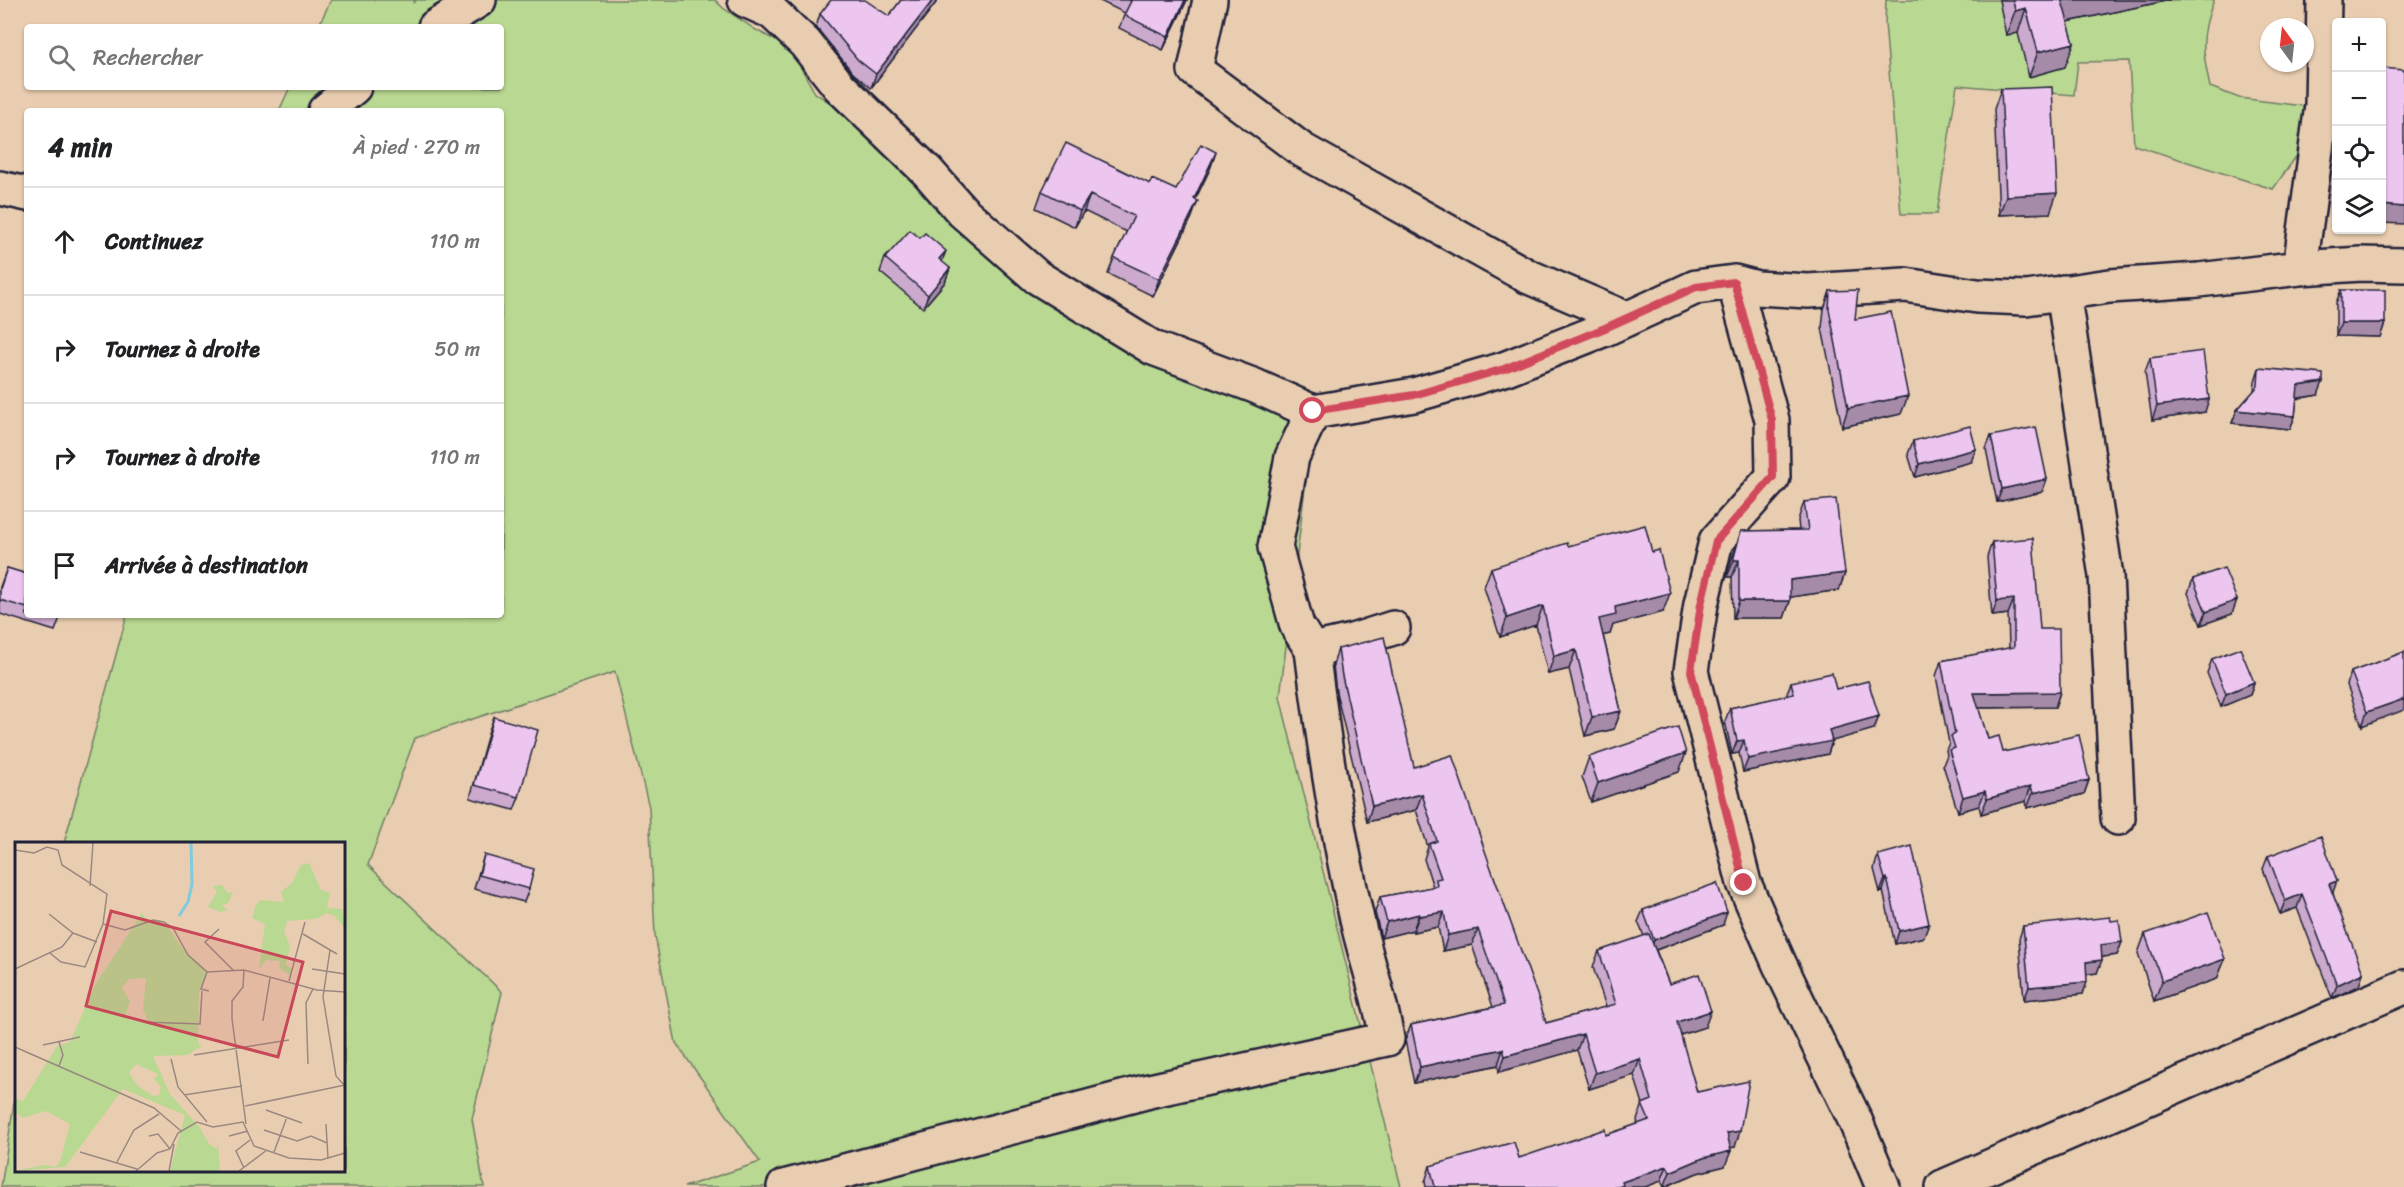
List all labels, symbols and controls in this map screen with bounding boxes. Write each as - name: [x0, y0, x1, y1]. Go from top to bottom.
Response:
- north arrow: [2260, 18, 2314, 72]
- map controls: [2332, 18, 2386, 234]
- button: +: [2332, 18, 2386, 72]
- search box: [24, 24, 504, 90]
- text: Rechercher: [93, 38, 203, 77]
- icon: search: [45, 41, 78, 74]
- button: −: [2332, 72, 2386, 126]
- text: 4 min: [48, 124, 112, 170]
- button: locate: [2332, 126, 2386, 180]
- text: À pied · 270 m: [353, 130, 480, 165]
- button: layers: [2332, 180, 2386, 234]
- text: Continuez: [105, 222, 203, 261]
- text: 110 m: [430, 224, 480, 259]
- icon: ahead: [48, 225, 81, 258]
- text: Tournez à droite: [105, 330, 260, 369]
- text: 50 m: [435, 332, 480, 367]
- icon: right: [48, 333, 81, 366]
- route start: [1299, 397, 1325, 423]
- text: Tournez à droite: [105, 438, 260, 477]
- text: 110 m: [430, 440, 480, 475]
- icon: right: [48, 441, 81, 474]
- text: Arrivée à destination: [105, 546, 308, 585]
- icon: arrive: [48, 549, 81, 582]
- inset map: [15, 842, 345, 1172]
- route end: [1730, 869, 1756, 895]

